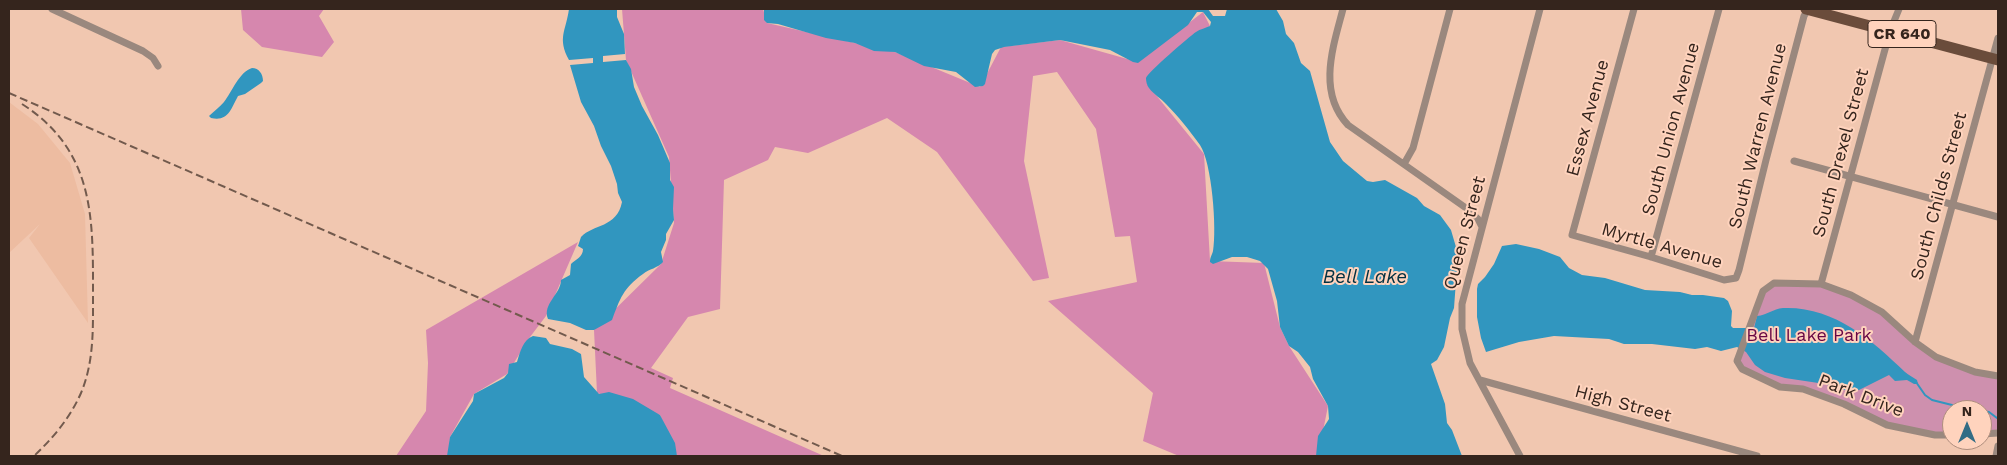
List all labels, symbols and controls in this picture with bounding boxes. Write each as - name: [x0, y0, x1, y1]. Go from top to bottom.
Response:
- road number: CR 640: [1868, 20, 1936, 48]
- street label: South Union Avenue: [1637, 40, 1705, 218]
- street label: South Warren Avenue: [1724, 41, 1792, 231]
- street label: Essex Avenue: [1562, 57, 1614, 179]
- street label: South Drexel Street: [1808, 66, 1874, 240]
- street label: South Childs Street: [1906, 110, 1972, 282]
- street label: Queen Street: [1439, 174, 1491, 292]
- street label: Myrtle Avenue: [1599, 218, 1725, 274]
- water label: Bell Lake: [1323, 266, 1407, 288]
- park label: Bell Lake Park: [1746, 325, 1872, 347]
- street label: Park Drive: [1815, 370, 1907, 422]
- street label: High Street: [1572, 381, 1674, 427]
- north arrow: [1942, 400, 1992, 450]
- text: N: [1962, 403, 1972, 419]

